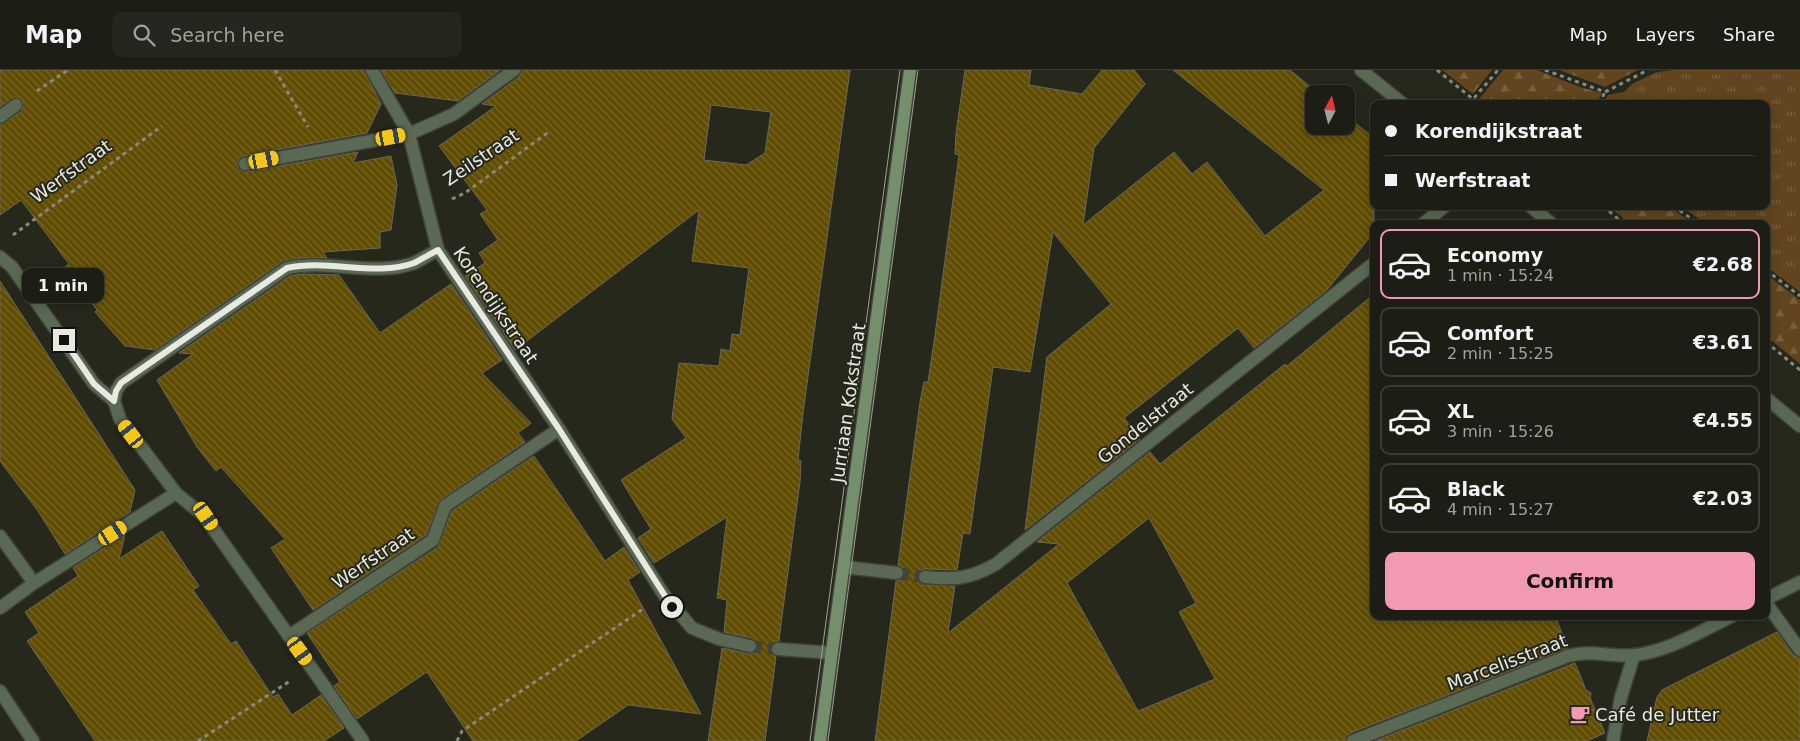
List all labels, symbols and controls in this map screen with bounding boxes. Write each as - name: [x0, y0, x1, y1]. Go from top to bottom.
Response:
- search box: [112, 12, 462, 57]
- text: Map: [25, 21, 82, 49]
- icon: search: [130, 21, 158, 49]
- text: Search here: [170, 24, 284, 46]
- text: Map: [1569, 24, 1607, 45]
- text: Layers: [1635, 24, 1695, 45]
- text: Share: [1723, 24, 1775, 45]
- north arrow: [1305, 85, 1355, 135]
- map controls: [1305, 85, 1355, 135]
- text: Korendijkstraat: [1415, 120, 1582, 142]
- street label: Zeilstraat: [439, 124, 523, 190]
- car: [374, 127, 407, 147]
- street label: Werfstraat: [27, 135, 115, 207]
- car: [247, 150, 280, 170]
- text: Werfstraat: [1415, 169, 1530, 191]
- icon: car: [1387, 242, 1432, 287]
- street label: Korendijkstraat: [449, 243, 543, 367]
- text: Economy: [1447, 244, 1543, 266]
- text: €2.68: [1693, 253, 1753, 275]
- text: 1 min · 15:24: [1447, 266, 1554, 285]
- callout: 1 min: [23, 268, 105, 302]
- text: 1 min: [38, 276, 88, 295]
- icon: car: [1387, 320, 1432, 365]
- street label: Jurriaan Kokstraat: [826, 322, 870, 485]
- text: Comfort: [1447, 322, 1534, 344]
- route end: [53, 329, 75, 351]
- text: €3.61: [1693, 331, 1753, 353]
- text: 2 min · 15:25: [1447, 344, 1554, 363]
- street label: Gondelstraat: [1093, 378, 1197, 468]
- icon: car: [1387, 398, 1432, 443]
- text: XL: [1447, 400, 1474, 422]
- text: €4.55: [1693, 409, 1753, 431]
- car: [115, 418, 146, 450]
- text: 3 min · 15:26: [1447, 422, 1554, 441]
- icon: car: [1387, 476, 1432, 521]
- text: Black: [1447, 478, 1505, 500]
- text: €2.03: [1693, 487, 1753, 509]
- car: [191, 499, 220, 533]
- text: 4 min · 15:27: [1447, 500, 1554, 519]
- car: [96, 519, 129, 547]
- street label: Werfstraat: [328, 523, 418, 593]
- button: Confirm: [1385, 552, 1755, 610]
- route start: [661, 596, 683, 618]
- street label: Marcelisstraat: [1444, 629, 1570, 695]
- car: [285, 634, 314, 668]
- cafe icon: Café de Jutter: [1569, 703, 1591, 725]
- place label: Café de Jutter: [1595, 704, 1720, 725]

